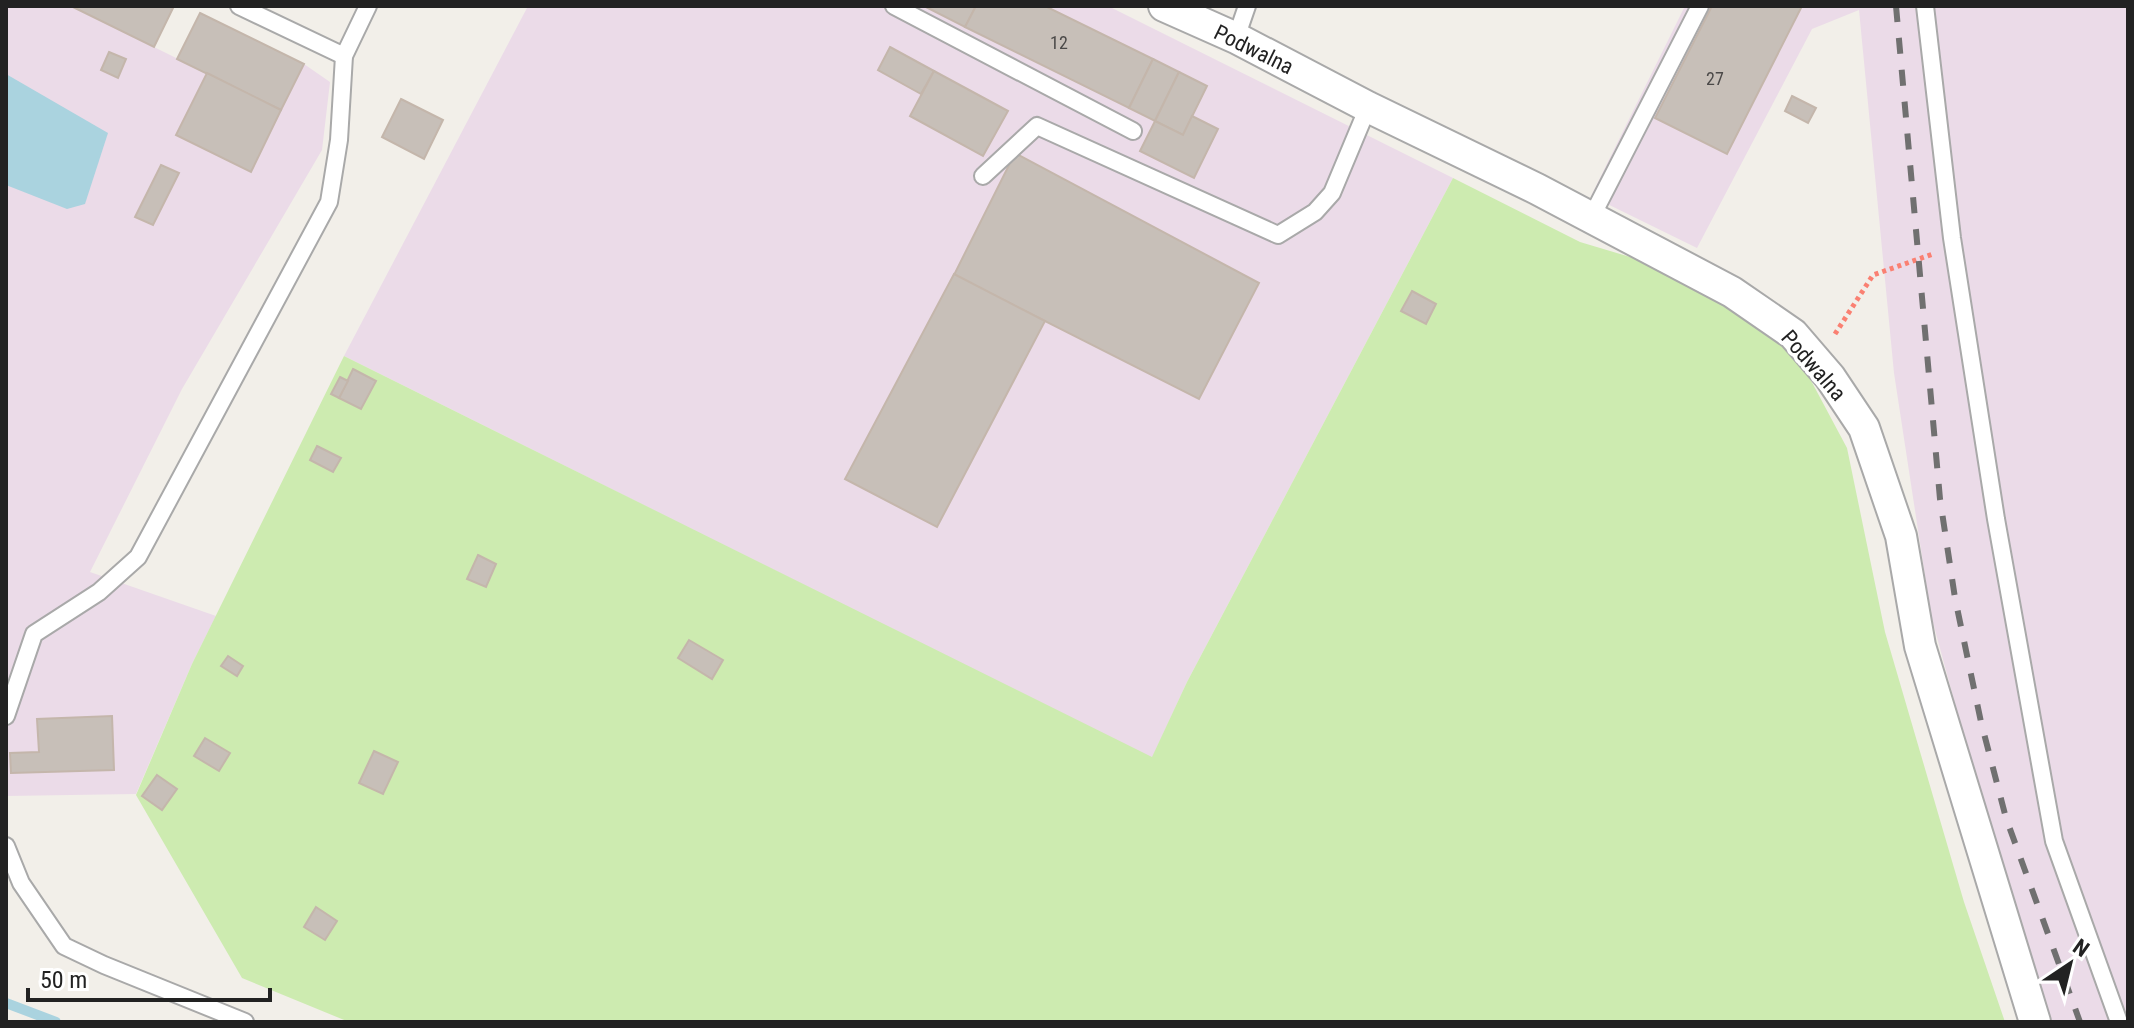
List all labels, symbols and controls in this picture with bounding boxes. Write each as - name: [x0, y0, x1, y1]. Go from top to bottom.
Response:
- street label: Podwalna: [1210, 20, 1298, 79]
- house number: 12: [1050, 32, 1068, 53]
- house number: 27: [1706, 68, 1724, 89]
- street label: Podwalna: [1776, 325, 1851, 406]
- north arrow: [2030, 924, 2110, 1004]
- text: N: [2068, 934, 2094, 962]
- scale bar: [28, 952, 270, 1002]
- text: 50 m: [40, 966, 87, 994]

